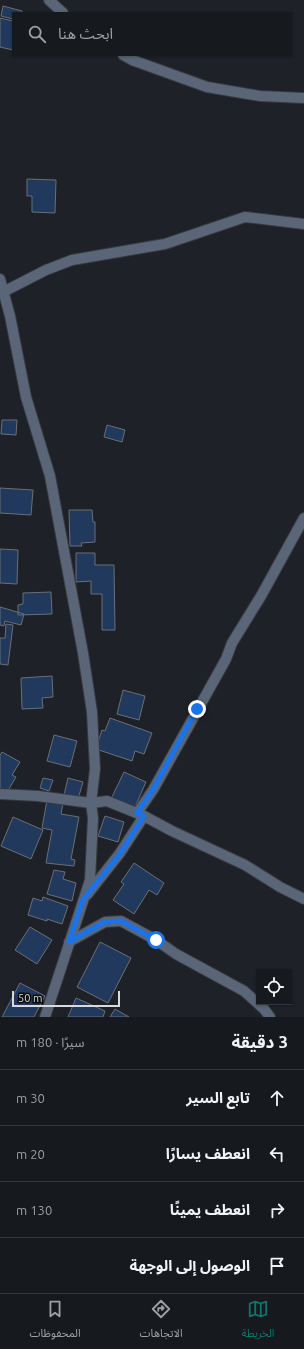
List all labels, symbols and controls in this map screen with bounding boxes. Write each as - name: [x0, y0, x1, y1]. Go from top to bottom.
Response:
- search box: [12, 12, 292, 56]
- icon: search: [26, 23, 48, 45]
- text: ابحث هنا: [58, 25, 113, 42]
- route end: [188, 700, 206, 718]
- route start: [147, 931, 165, 949]
- map controls: [256, 969, 292, 1005]
- button: locate: [256, 969, 292, 1005]
- scale bar: [12, 989, 120, 1008]
- text: 50 m: [18, 992, 42, 1004]
- text: 3 دقيقة: [232, 1032, 288, 1051]
- text: سيرًا · 180 m: [16, 1035, 84, 1049]
- icon: ahead: [266, 1087, 288, 1109]
- text: تابع السير: [186, 1089, 250, 1106]
- text: 30 m: [16, 1091, 45, 1105]
- icon: left: [266, 1143, 288, 1165]
- text: انعطف يسارًا: [166, 1145, 250, 1162]
- text: 20 m: [16, 1147, 45, 1161]
- icon: right: [266, 1199, 288, 1221]
- text: انعطف يمينًا: [170, 1201, 250, 1218]
- text: 130 m: [16, 1203, 52, 1217]
- icon: arrive: [266, 1255, 288, 1277]
- text: الوصول إلى الوجهة: [130, 1257, 250, 1274]
- tab: المحفوظات: [30, 1298, 81, 1345]
- tab: الاتجاهات: [140, 1298, 183, 1345]
- tab: الخريطة: [242, 1298, 275, 1345]

